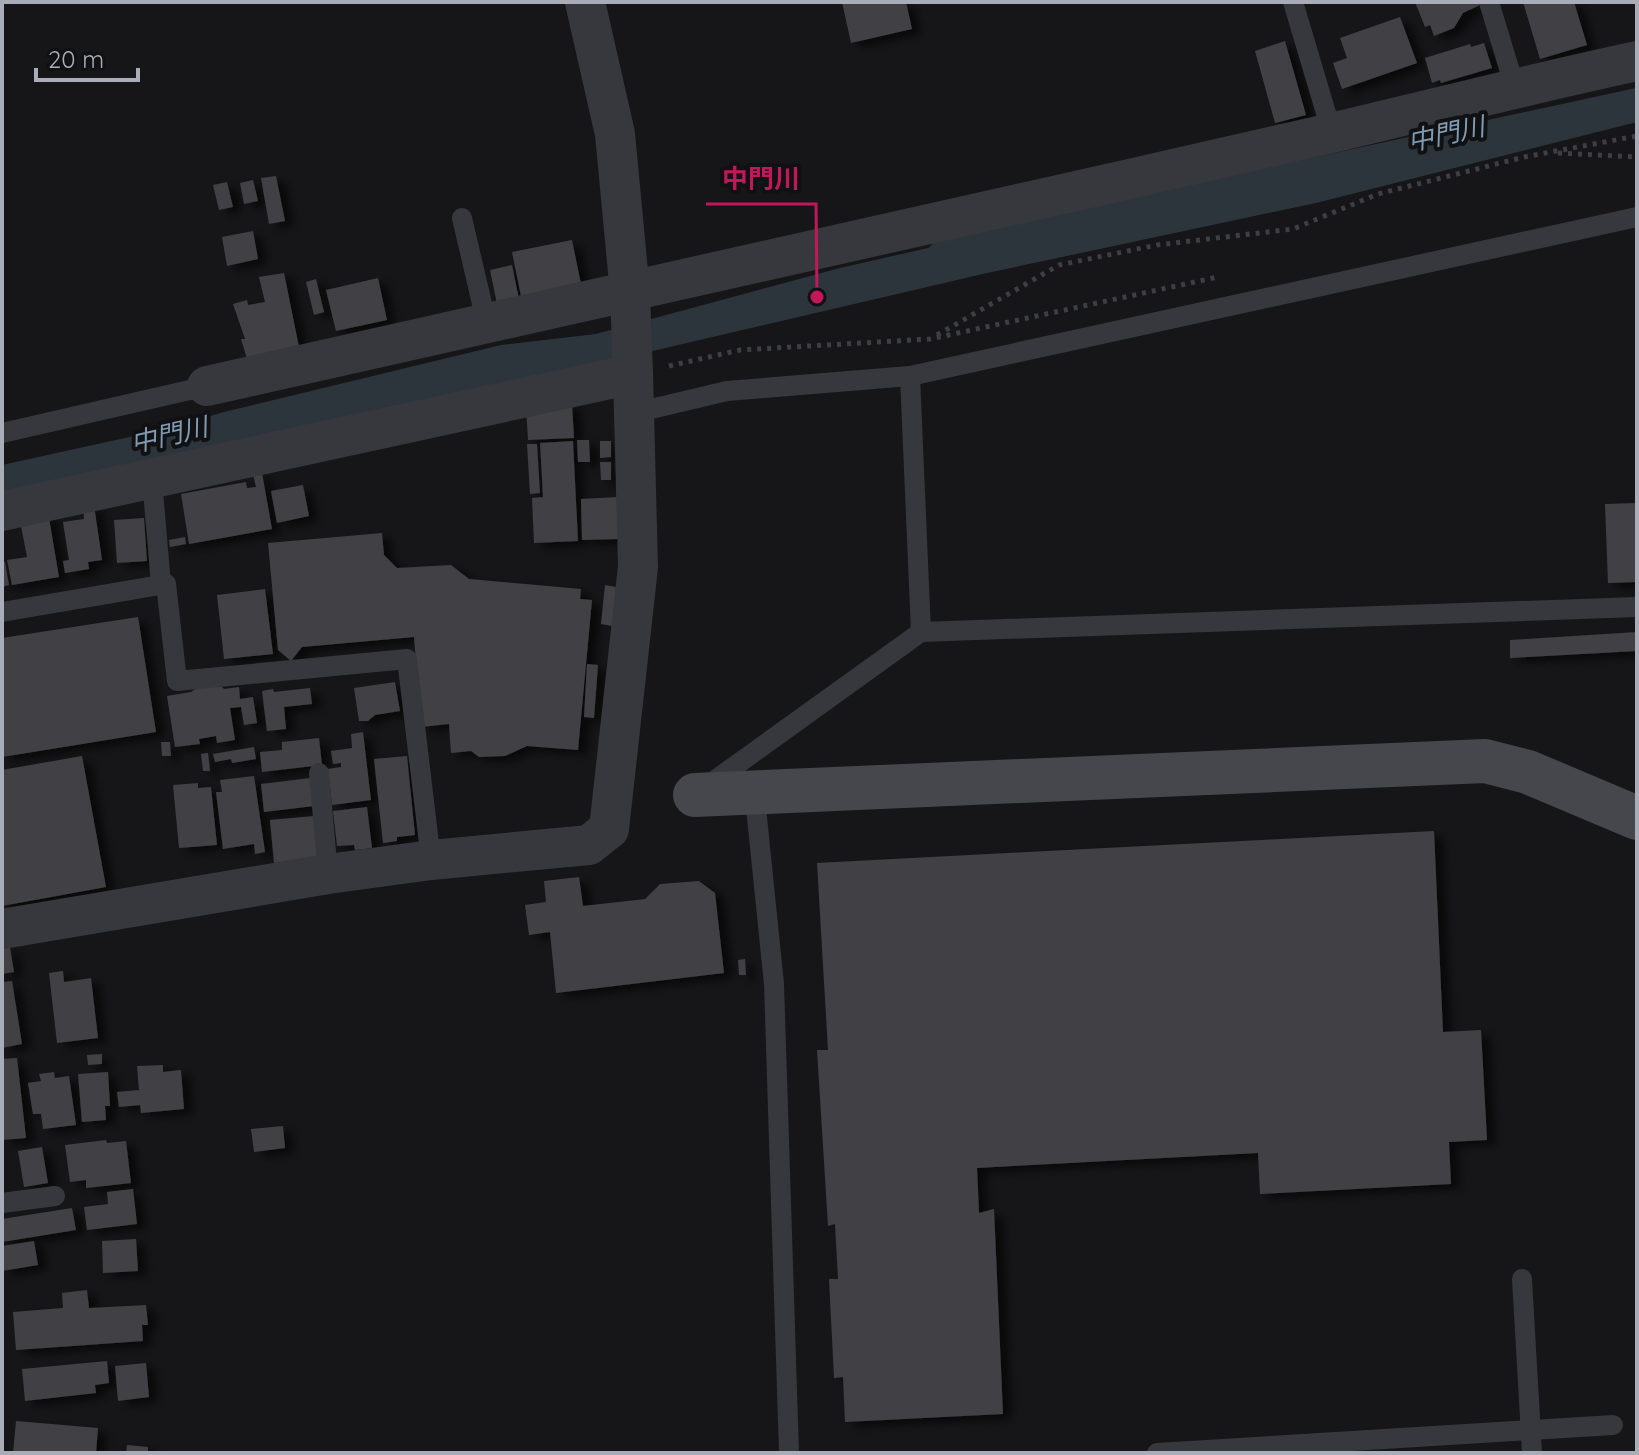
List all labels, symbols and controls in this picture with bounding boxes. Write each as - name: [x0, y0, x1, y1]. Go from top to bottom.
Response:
- scale bar: [36, 32, 138, 82]
- text: 20 m: [48, 44, 104, 74]
- water label: 中門川: [1404, 109, 1490, 158]
- callout: 中門川: [706, 154, 816, 204]
- text: 中門川: [722, 162, 800, 195]
- water label: 中門川: [127, 409, 214, 459]

